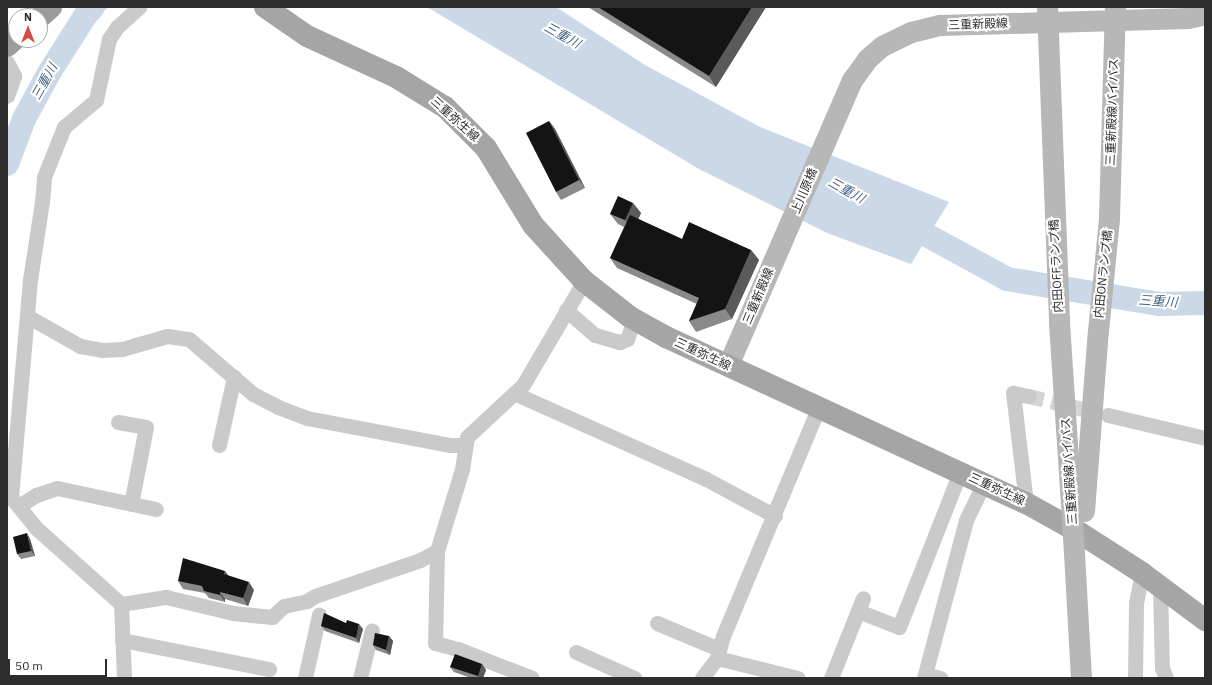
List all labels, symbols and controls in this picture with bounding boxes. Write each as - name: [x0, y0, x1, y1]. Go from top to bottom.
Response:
- north arrow: [8, 8, 48, 48]
- text: N: [24, 10, 32, 24]
- street label: 三重新殿線: [948, 16, 1008, 32]
- water label: 三重川: [541, 20, 583, 52]
- street label: 三重新殿線バイパス: [1103, 58, 1121, 166]
- water label: 三重川: [29, 61, 61, 103]
- street label: 三重弥生線: [428, 94, 482, 144]
- street label: 上川原橋: [788, 166, 820, 216]
- water label: 三重川: [825, 175, 867, 207]
- street label: 内田OFFランプ橋: [1046, 219, 1066, 313]
- street label: 内田ONランプ橋: [1091, 229, 1115, 319]
- street label: 三重新殿線: [740, 266, 776, 326]
- water label: 三重川: [1138, 293, 1178, 311]
- street label: 三重弥生線: [673, 335, 733, 373]
- street label: 三重新殿線バイパス: [1058, 417, 1080, 525]
- street label: 三重弥生線: [967, 470, 1027, 508]
- scale bar: [10, 651, 109, 677]
- text: 50 m: [15, 658, 43, 673]

